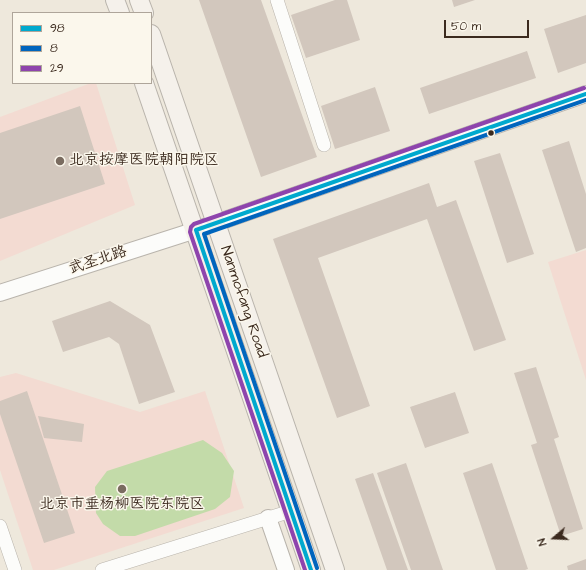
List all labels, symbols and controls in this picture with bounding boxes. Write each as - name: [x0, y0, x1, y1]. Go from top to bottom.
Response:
- legend: [12, 12, 152, 84]
- scale bar: [446, 12, 531, 38]
- text: 50 m: [451, 18, 481, 35]
- text: 98: [50, 20, 65, 37]
- text: 8: [50, 40, 58, 57]
- text: 29: [50, 60, 64, 77]
- unlabelled marker: [486, 128, 496, 138]
- place label: 北京按摩医院朝阳院区: [69, 152, 219, 170]
- marker: 北京按摩医院朝阳院区: [54, 155, 66, 167]
- street label: 武圣北路: [67, 243, 129, 279]
- street label: Nanmofang Road: [215, 244, 271, 360]
- marker: 北京市垂杨柳医院东院区: [116, 483, 128, 495]
- place label: 北京市垂杨柳医院东院区: [40, 496, 204, 514]
- north arrow: [534, 518, 574, 558]
- text: N: [534, 536, 550, 548]

